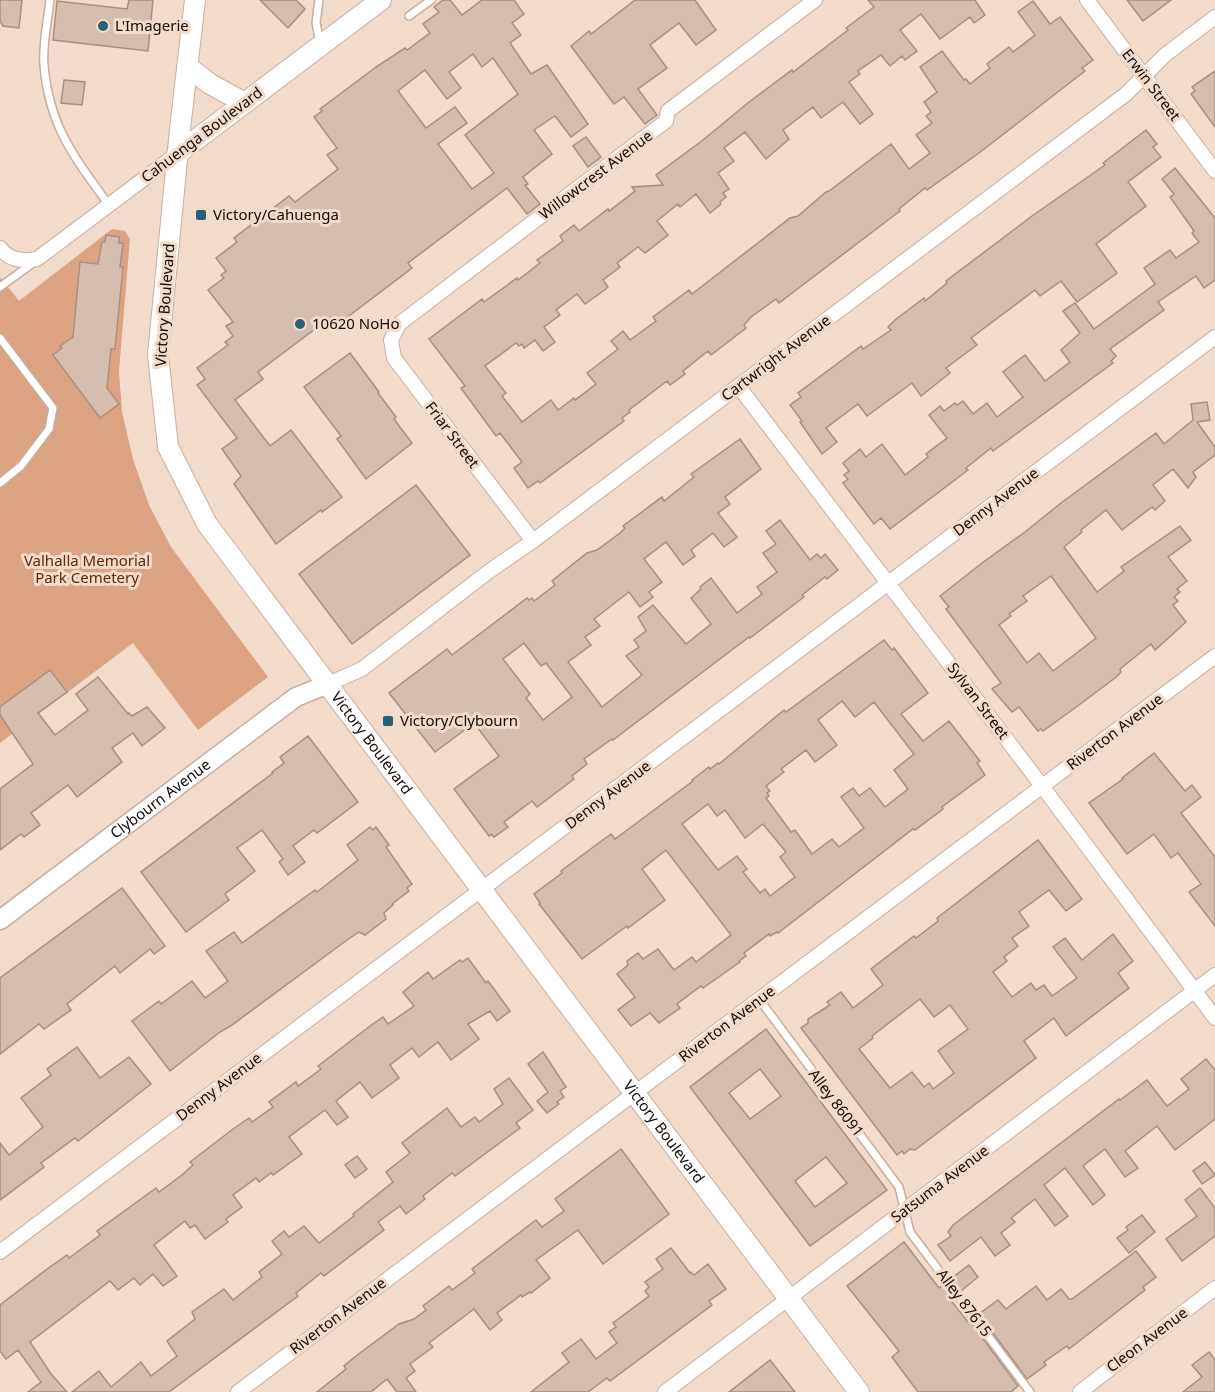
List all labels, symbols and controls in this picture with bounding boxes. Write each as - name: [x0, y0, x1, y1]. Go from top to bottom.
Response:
- place label: L'Imagerie: [115, 15, 189, 35]
- marker: L'Imagerie: [96, 19, 110, 33]
- street label: Erwin Street: [1118, 44, 1186, 125]
- street label: Cahuenga Boulevard: [137, 82, 266, 186]
- street label: Willowcrest Avenue: [535, 125, 656, 223]
- place label: Victory/Cahuenga: [213, 204, 339, 224]
- marker: Victory/Cahuenga: [194, 208, 208, 222]
- street label: Victory Boulevard: [150, 243, 178, 367]
- street label: Cartwright Avenue: [717, 310, 834, 405]
- place label: 10620 NoHo: [312, 313, 399, 333]
- marker: 10620 NoHo: [293, 317, 307, 331]
- street label: Friar Street: [421, 397, 485, 472]
- street label: Denny Avenue: [949, 462, 1042, 540]
- park label: Valhalla Memorial Park Cemetery: [24, 550, 150, 587]
- street label: Sylvan Street: [943, 658, 1014, 743]
- street label: Victory Boulevard: [327, 687, 418, 798]
- street label: Riverton Avenue: [1062, 688, 1167, 774]
- place label: Victory/Clybourn: [400, 710, 518, 730]
- marker: Victory/Clybourn: [381, 714, 395, 728]
- street label: Clybourn Avenue: [106, 754, 214, 843]
- street label: Denny Avenue: [561, 755, 654, 833]
- street label: Riverton Avenue: [674, 980, 779, 1066]
- street label: Denny Avenue: [172, 1047, 265, 1125]
- street label: Alley 86091: [805, 1064, 869, 1140]
- street label: Victory Boulevard: [619, 1076, 710, 1187]
- street label: Satsuma Avenue: [886, 1140, 992, 1227]
- street label: Alley 87615: [933, 1264, 997, 1340]
- street label: Riverton Avenue: [285, 1272, 390, 1358]
- street label: Cleon Avenue: [1102, 1302, 1191, 1376]

